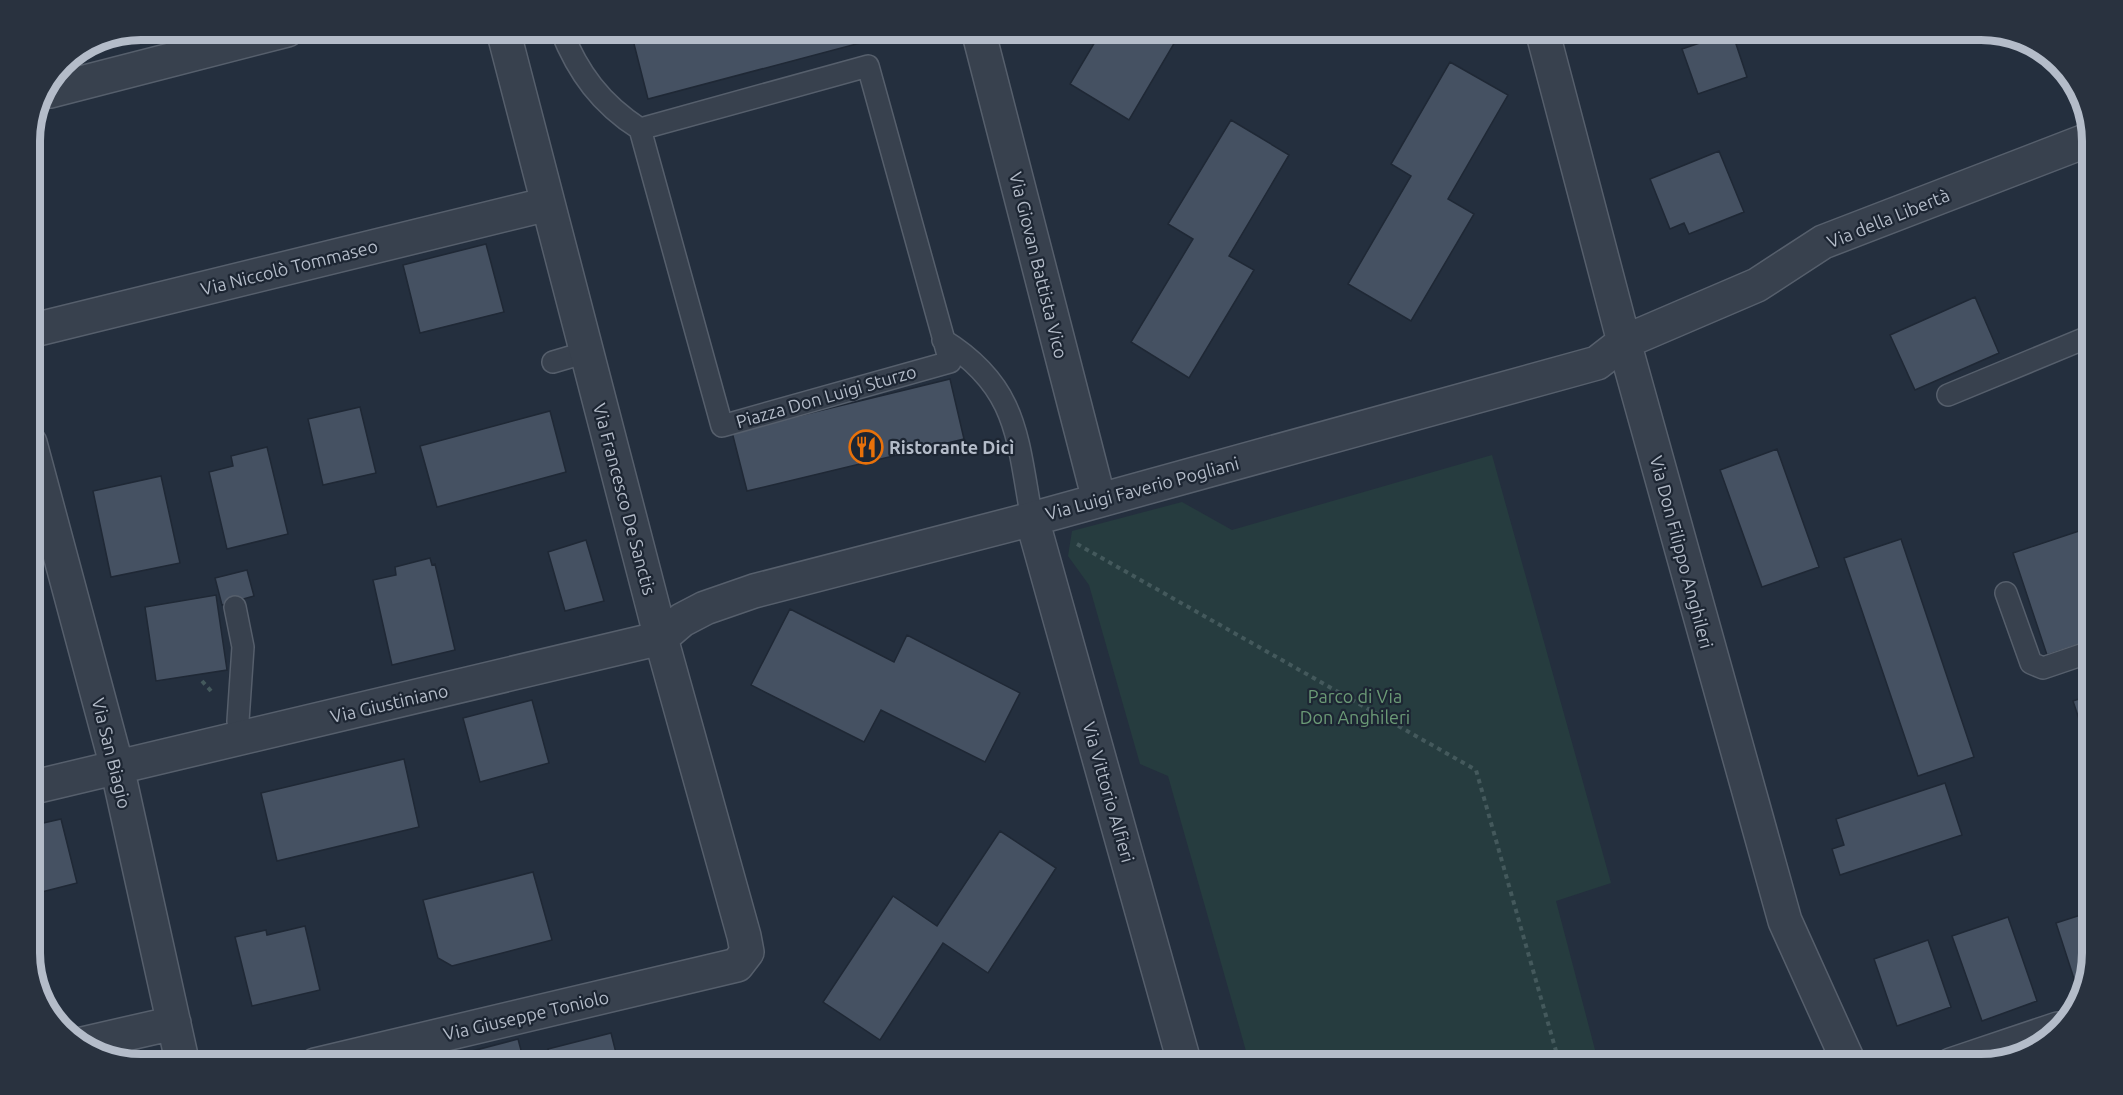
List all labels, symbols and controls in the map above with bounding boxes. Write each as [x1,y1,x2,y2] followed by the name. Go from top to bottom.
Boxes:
[1006,170,1072,360] street label: Via Giovan Battista Vico
[1824,184,1952,252] street label: Via della Libertà
[198,235,380,299] street label: Via Niccolò Tommaseo
[733,361,919,431] street label: Piazza Don Luigi Sturzo
[590,401,660,597] street label: Via Francesco De Sanctis
[848,429,884,465] restaurant icon: Ristorante Dicì
[889,437,1014,457] place label: Ristorante Dicì
[1043,453,1241,523] street label: Via Luigi Faverio Pogliani
[1647,453,1717,651] street label: Via Don Filippo Anghileri
[328,680,450,726] street label: Via Giustiniano
[1300,686,1410,727] park label: Parco di Via Don Anghileri
[89,696,135,810] street label: Via San Biagio
[1079,719,1139,865] street label: Via Vittorio Alfieri
[441,986,611,1044] street label: Via Giuseppe Toniolo

